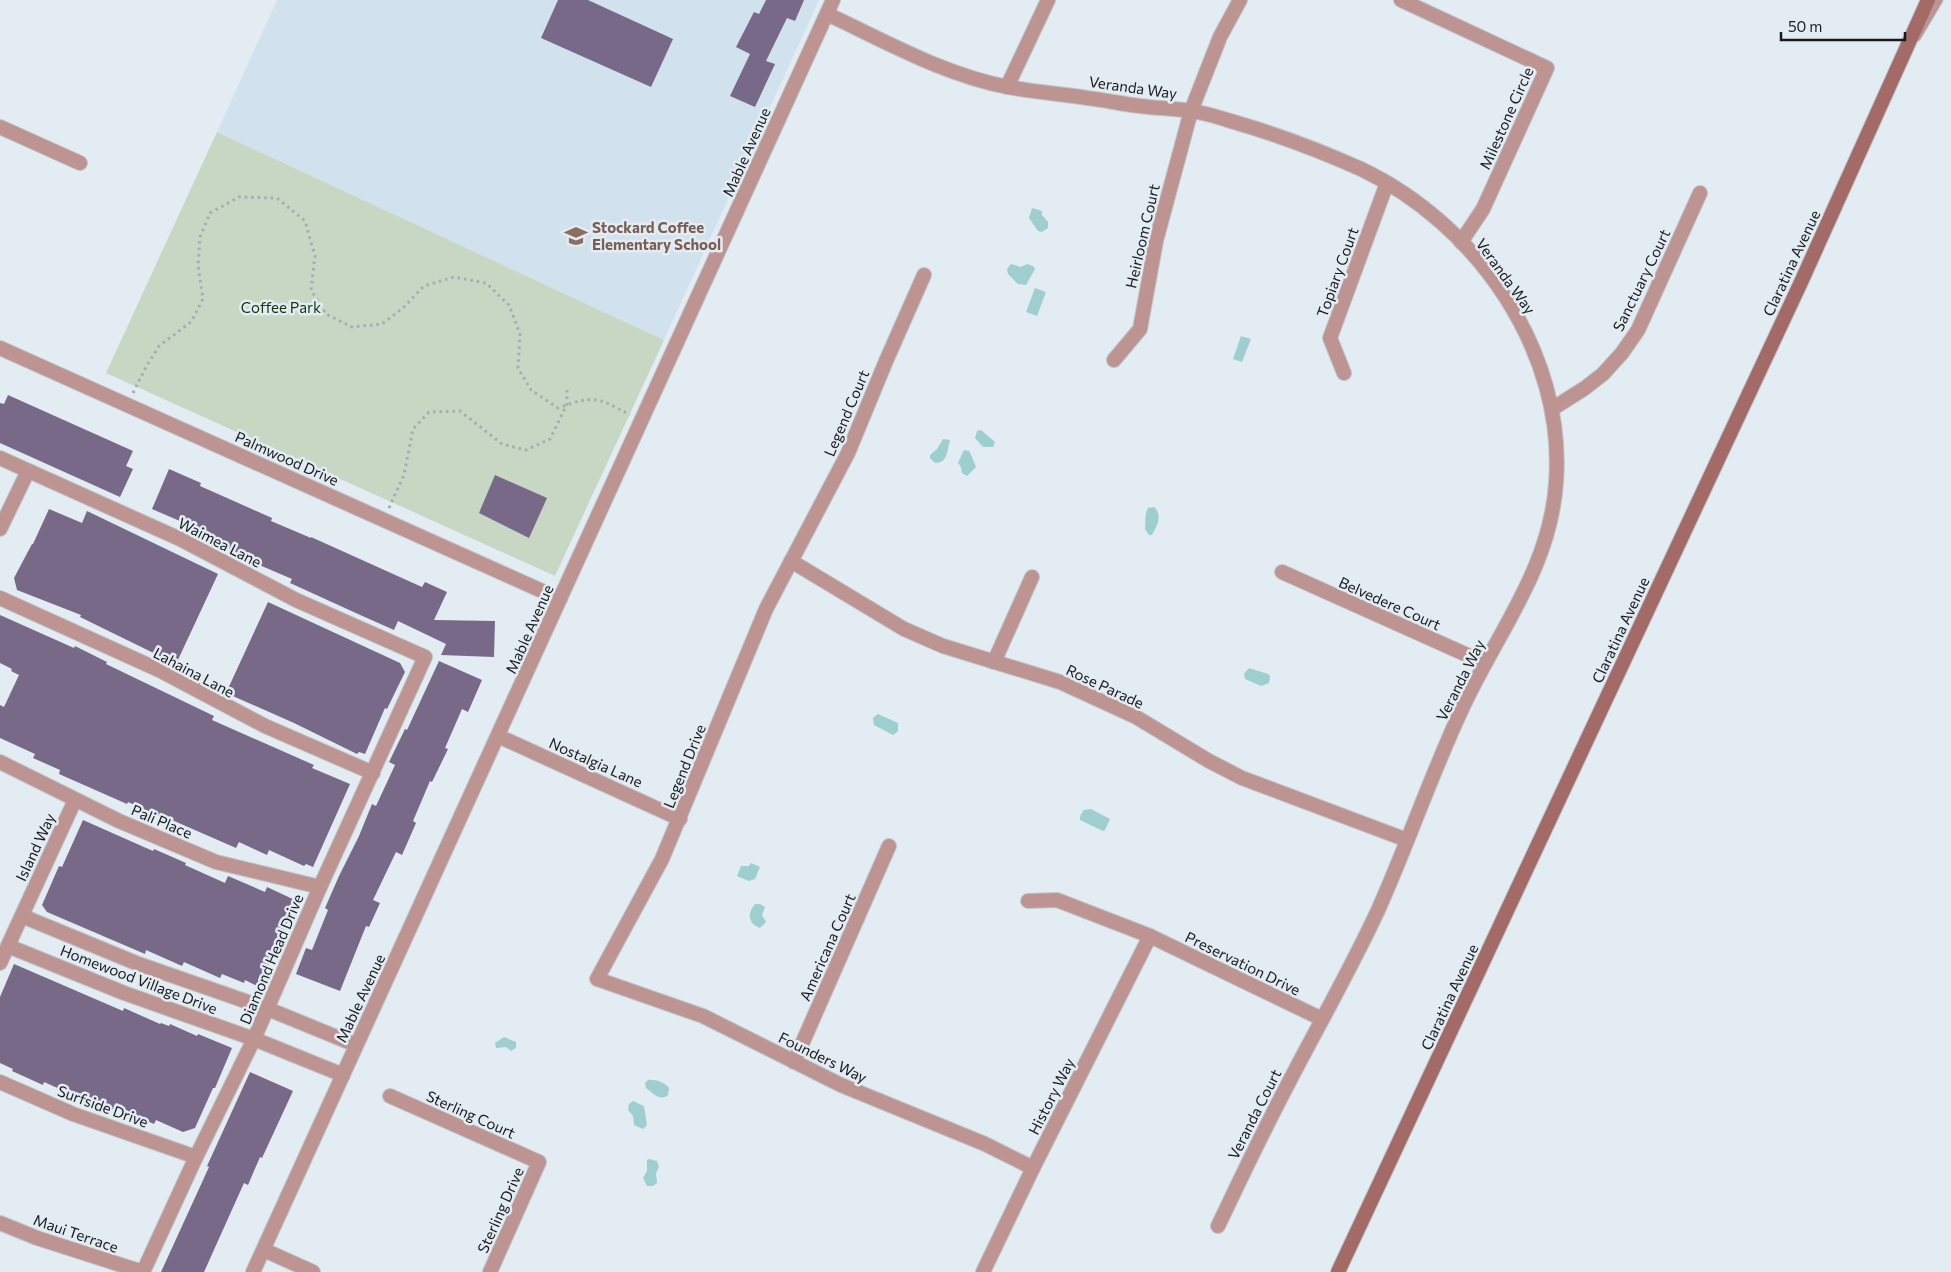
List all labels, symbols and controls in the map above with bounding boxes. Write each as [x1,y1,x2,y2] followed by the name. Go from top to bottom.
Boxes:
[1781,10,1905,42] scale bar
[1788,17,1822,35] text: 50 m
[1475,64,1537,172] street label: Milestone Circle
[1088,72,1178,102] street label: Veranda Way
[718,105,774,199] street label: Mable Avenue
[1121,182,1163,290] street label: Heirloom Court
[1759,207,1823,319] street label: Claratina Avenue
[592,218,721,253] place label: Stockard Coffee Elementary School
[563,223,589,249] school or university icon: Stockard Coffee Elementary School
[1312,225,1362,319] street label: Topiary Court
[1608,226,1674,334] street label: Sanctuary Court
[1473,235,1540,317] street label: Veranda Way
[241,298,321,316] park label: Coffee Park
[820,367,872,459] street label: Legend Court
[232,427,342,489] street label: Palmwood Drive
[175,513,265,571] street label: Waimea Lane
[1336,572,1444,634] street label: Belvedere Court
[1588,574,1652,686] street label: Claratina Avenue
[501,582,557,676] street label: Mable Avenue
[1432,636,1488,724] street label: Veranda Way
[150,643,238,701] street label: Lahaina Lane
[1063,660,1147,712] street label: Rose Parade
[659,721,709,811] street label: Legend Drive
[546,733,646,791] street label: Nostalgia Lane
[129,800,195,842] street label: Pali Place
[11,810,59,884] street label: Island Way
[235,891,307,1027] street label: Diamond Head Drive
[795,891,859,1003] street label: Americana Court
[1182,927,1304,999] street label: Preservation Drive
[58,941,220,1017] street label: Homewood Village Drive
[1417,941,1481,1053] street label: Claratina Avenue
[332,951,388,1045] street label: Mable Avenue
[776,1028,870,1086] street label: Founders Way
[1024,1055,1078,1137] street label: History Way
[1224,1066,1284,1162] street label: Veranda Court
[55,1081,151,1131] street label: Surfside Drive
[424,1086,518,1142] street label: Sterling Court
[473,1164,527,1256] street label: Sterling Drive
[31,1210,121,1256] street label: Maui Terrace

